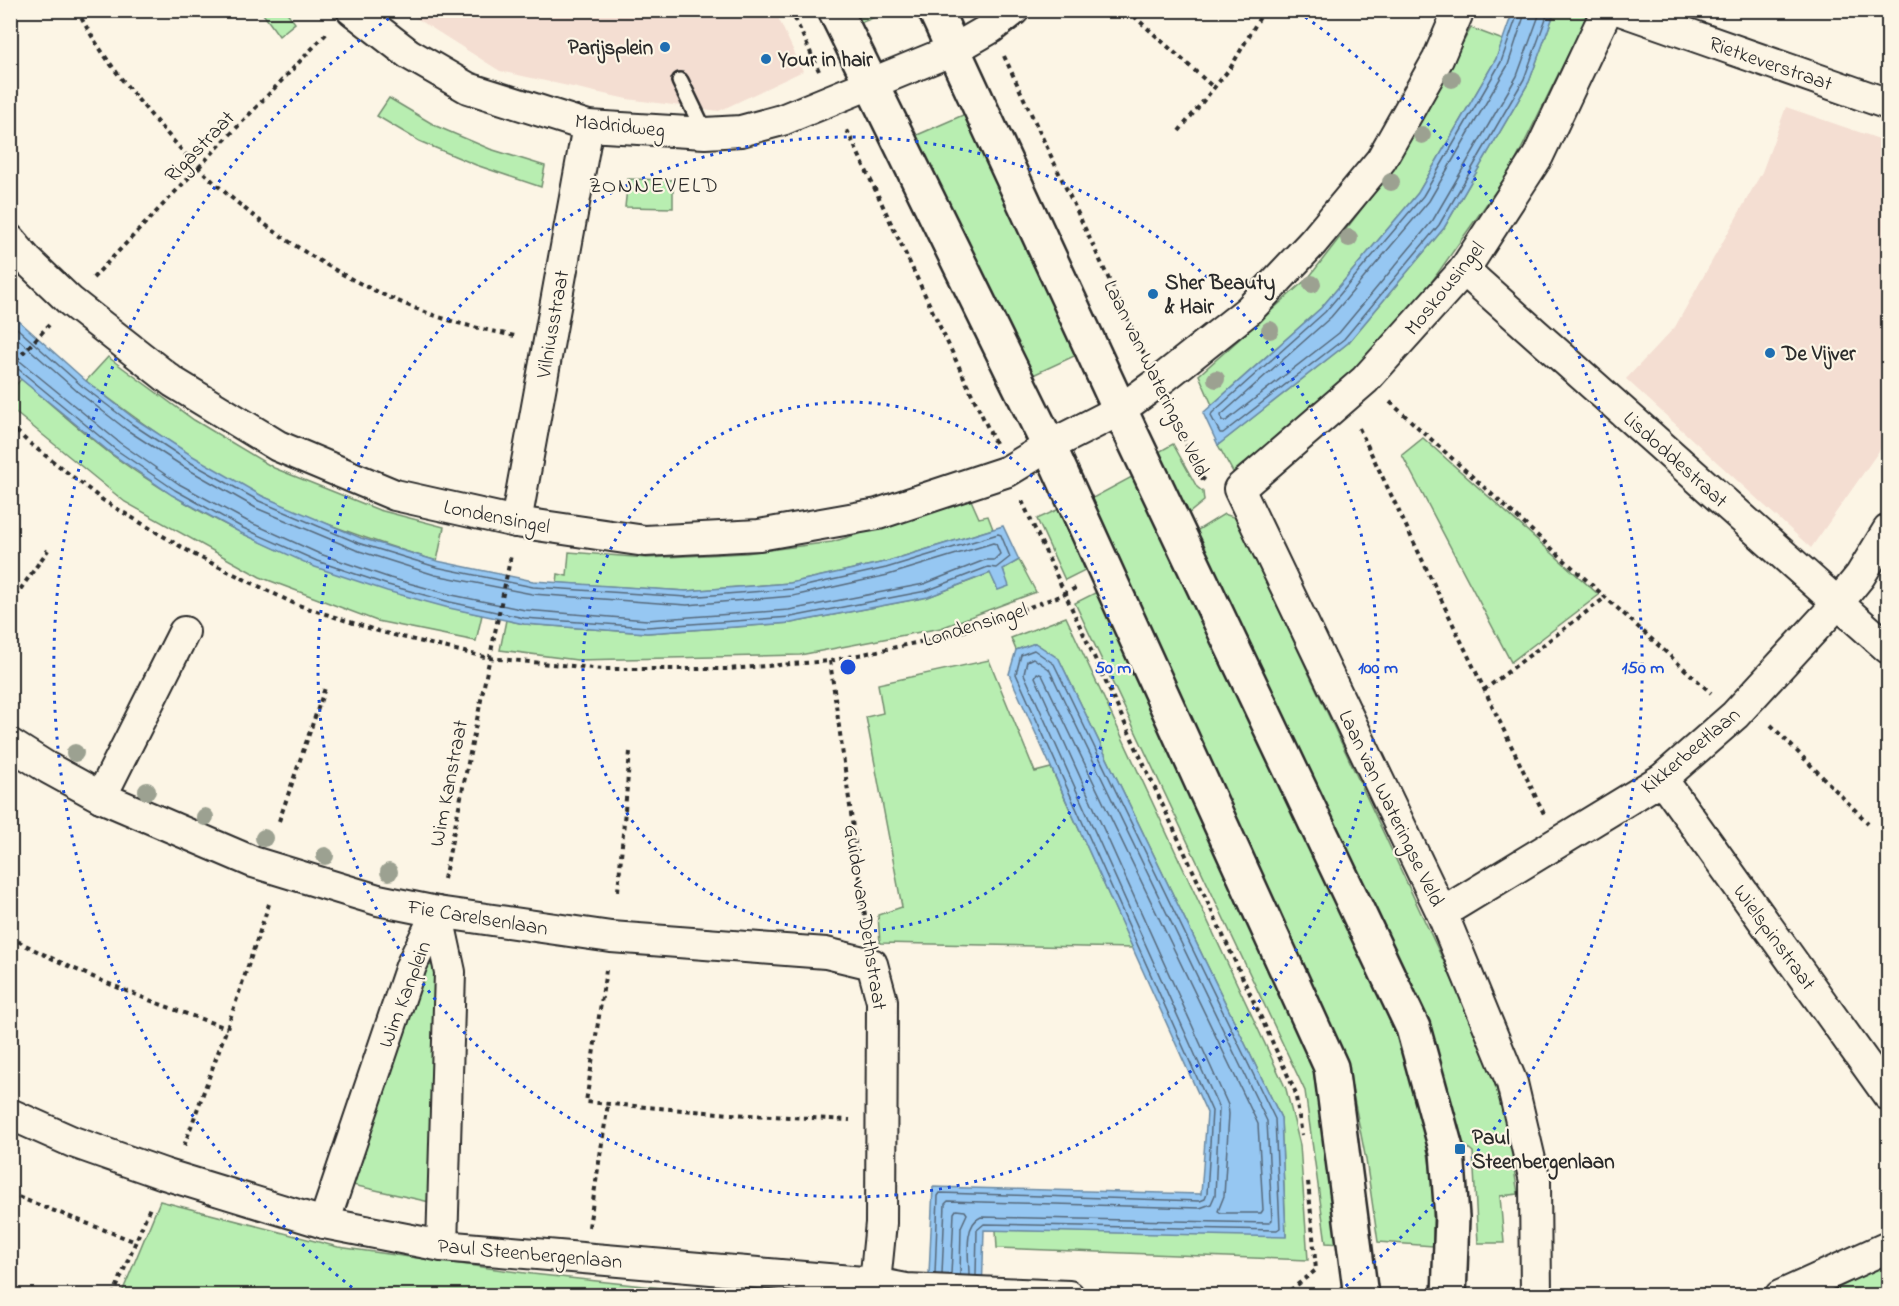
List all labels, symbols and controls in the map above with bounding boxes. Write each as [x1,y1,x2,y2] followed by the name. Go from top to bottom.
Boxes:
[1704,30,1836,100] street label: Rietkeverstraat
[568,34,653,64] place label: Parijsplein
[658,40,672,54] marker: Parijsplein
[777,46,873,76] place label: Your in hair
[759,52,773,66] marker: Your in hair
[158,105,244,192] street label: Rigastraat
[573,107,666,149] street label: Madridweg
[589,171,719,203] district label: ZONNEVELD
[1398,236,1495,344] street label: Moskousingel
[530,268,578,382] street label: Vilniusstraat
[1164,269,1276,323] place label: Sher Beauty & Hair
[1093,276,1216,483] street label: Laan van Wateringse Veld
[1146,287,1160,301] marker: Sher Beauty & Hair
[1781,340,1856,370] place label: De Vijver
[1763,346,1777,360] marker: De Vijver
[1616,405,1734,516] street label: Lisdoddestraat
[440,493,552,545] street label: Londensingel
[920,596,1032,658] street label: Londensingel
[1095,656,1131,682] text: 50 m
[1358,656,1398,682] text: 100 m
[1622,656,1664,682] text: 150 m
[838,657,858,677] centre of rings
[1635,701,1748,802] street label: Kikkerbeetlaan
[1328,706,1451,913] street label: Laan van Wateringse Veld
[423,717,477,849] street label: Wim Kanstraat
[835,822,894,1012] street label: Guido van Dethstraat
[1725,879,1822,997] street label: Wielspinstraat
[405,893,550,945] street label: Fie Carelsenlaan
[372,937,440,1053] street label: Wim Kanplein
[1472,1124,1615,1180] place label: Paul Steenbergenlaan
[1453,1142,1467,1156] marker: Paul Steenbergenlaan
[436,1232,624,1280] street label: Paul Steenbergenlaan

